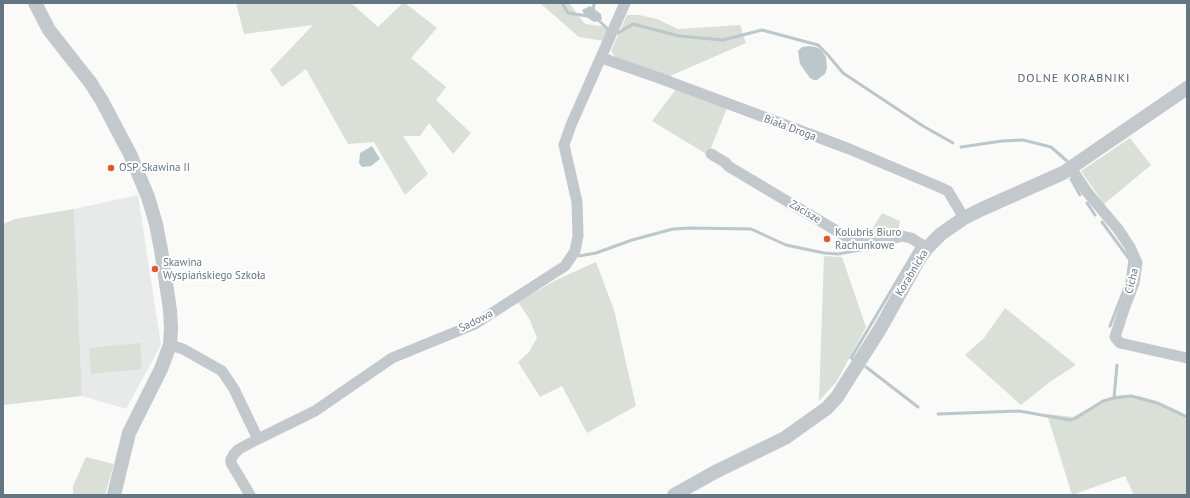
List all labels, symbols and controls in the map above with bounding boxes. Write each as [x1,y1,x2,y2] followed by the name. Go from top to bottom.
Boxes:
[1017,72,1131,86] district label: DOLNE KORABNIKI
[762,112,818,144] street label: Biała Droga
[119,161,190,175] place label: OSP Skawina II
[106,163,116,173] marker: OSP Skawina II
[787,198,823,226] street label: Zacisze
[835,226,901,252] place label: Kolubris Biuro Rachunkowe
[822,234,832,244] marker: Kolubris Biuro Rachunkowe
[893,247,931,299] street label: Korabnicka
[163,256,266,282] place label: Skawina Wyspiańskiego Szkoła
[150,264,160,274] marker: Skawina Wyspiańskiego Szkoła
[1122,267,1142,295] street label: Cicha
[457,307,495,335] street label: Sadowa

